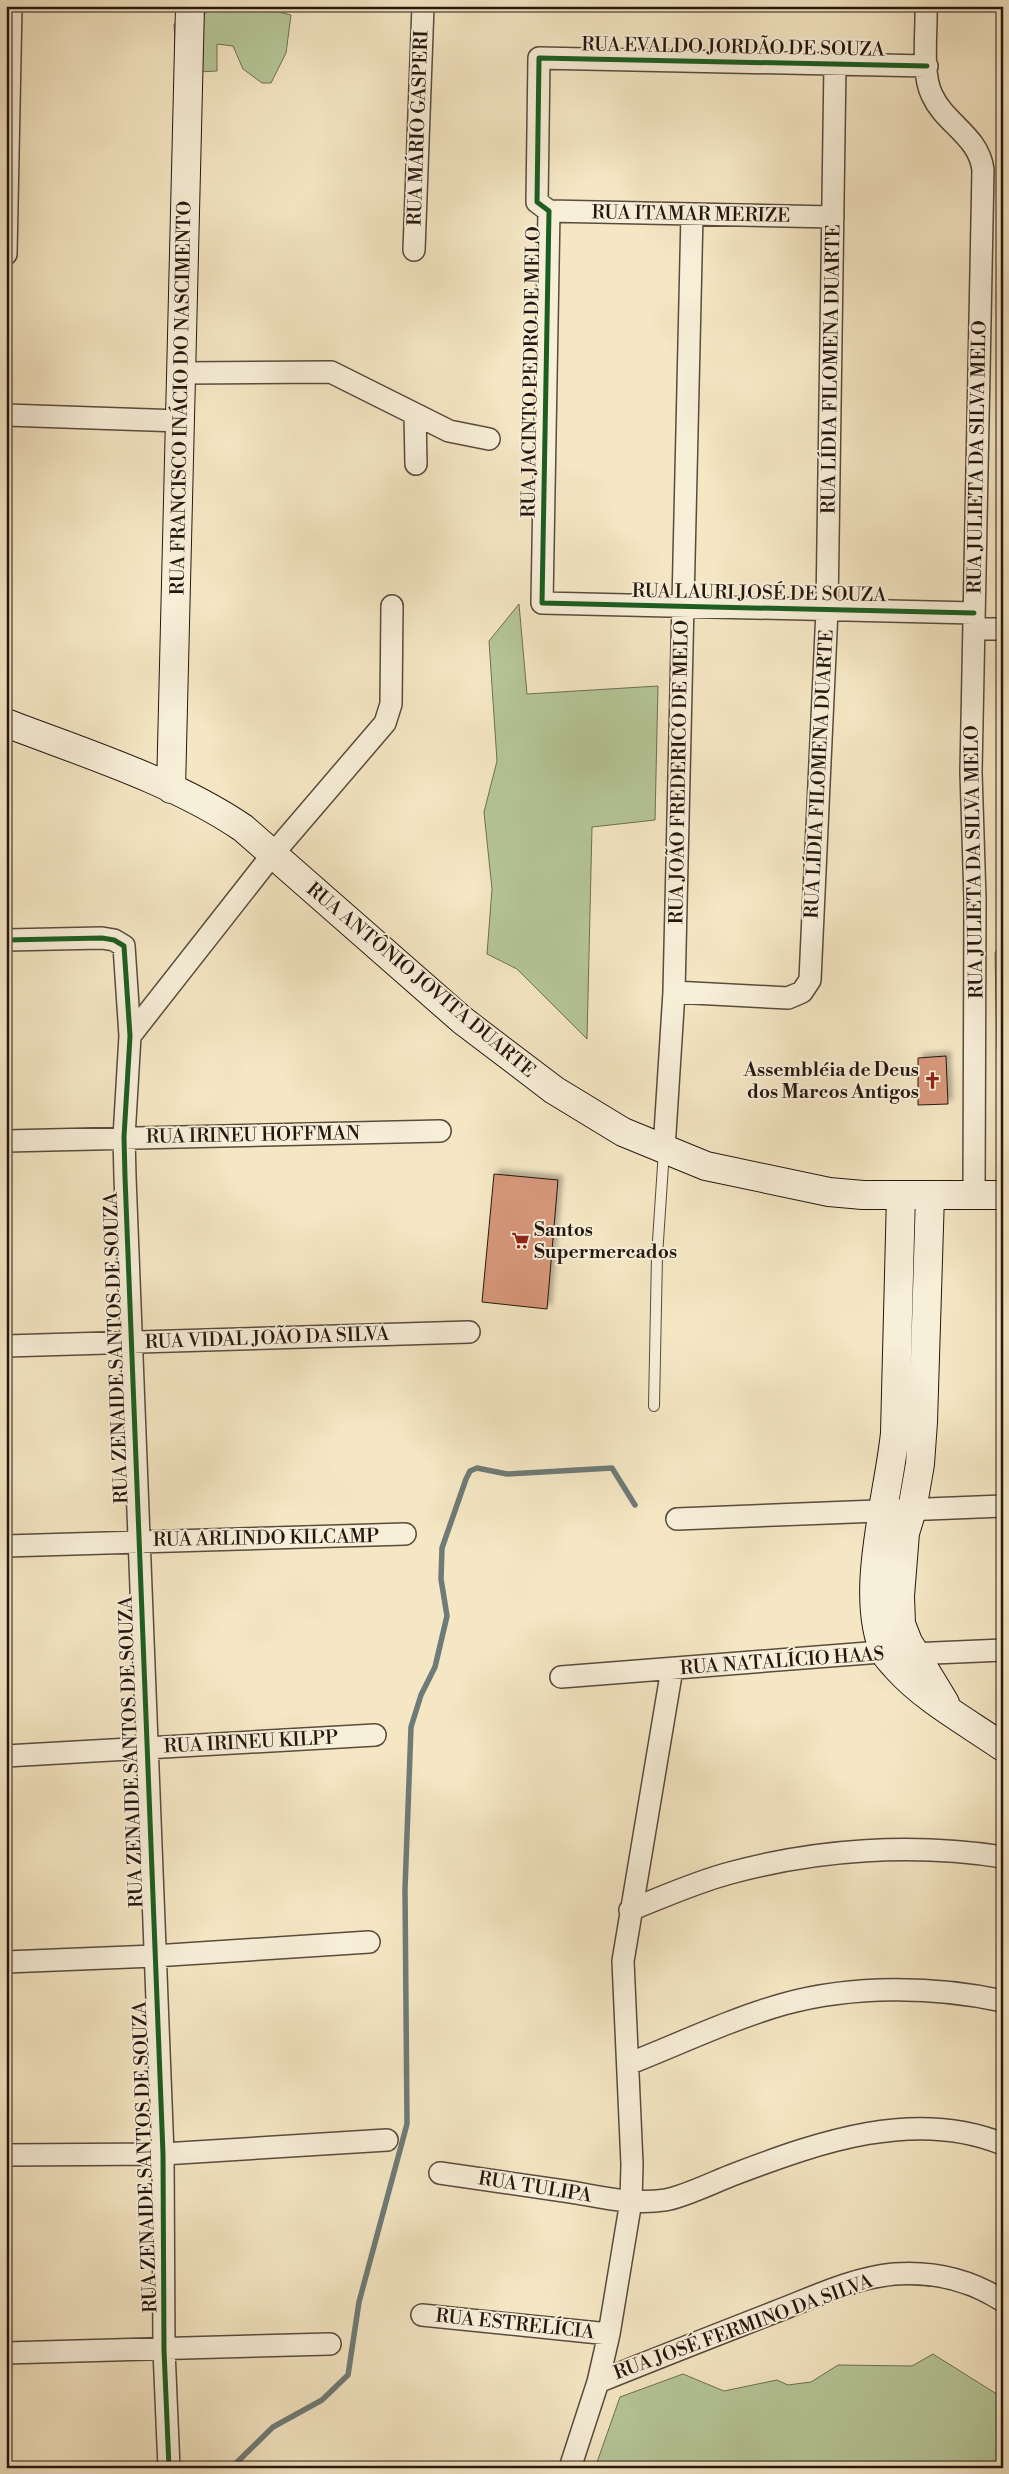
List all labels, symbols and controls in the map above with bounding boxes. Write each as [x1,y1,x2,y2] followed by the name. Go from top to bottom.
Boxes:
[402,30,433,226] street label: RUA MÁRIO GASPERI
[581,30,886,62] street label: RUA EVALDO JORDÃO DE SOUZA
[165,200,196,595] street label: RUA FRANCISCO INÁCIO DO NASCIMENTO
[591,200,791,228] street label: RUA ITAMAR MERIZE
[815,224,846,514] street label: RUA LÍDIA FILOMENA DUARTE
[516,226,546,518] street label: RUA JACINTO PEDRO DE MELO
[963,320,991,594] street label: RUA JULIETA DA SILVA MELO
[632,578,887,607] street label: RUA LAURI JOSÉ DE SOUZA
[662,620,694,924] street label: RUA JOÃO FREDERICO DE MELO
[798,629,839,919] street label: RUA LÍDIA FILOMENA DUARTE
[960,725,988,999] street label: RUA JULIETA DA SILVA MELO
[302,876,541,1083] street label: RUA ANTÔNIO JOVITA DUARTE
[742,1058,919,1104] place label: Assembléia de Deus dos Marcos Antigos
[923,1071,943,1091] church icon: Assembléia de Deus dos Marcos Antigos
[146,1121,360,1149] street label: RUA IRINEU HOFFMAN
[99,1191,133,1504] street label: RUA ZENAIDE SANTOS DE SOUZA
[534,1218,677,1264] place label: Santos Supermercados
[510,1231,530,1251] supermarket icon: Santos Supermercados
[144,1320,391,1354] street label: RUA VIDAL JOÃO DA SILVA
[153,1524,379,1552] street label: RUA ARLINDO KILCAMP
[114,1595,148,1908] street label: RUA ZENAIDE SANTOS DE SOUZA
[679,1641,885,1680] street label: RUA NATALÍCIO HAAS
[163,1725,339,1759] street label: RUA IRINEU KILPP
[128,2000,162,2313] street label: RUA ZENAIDE SANTOS DE SOUZA
[477,2166,594,2208] street label: RUA TULIPA
[610,2268,877,2385] street label: RUA JOSÉ FERMINO DA SILVA
[434,2303,597,2344] street label: RUA ESTRELÍCIA

